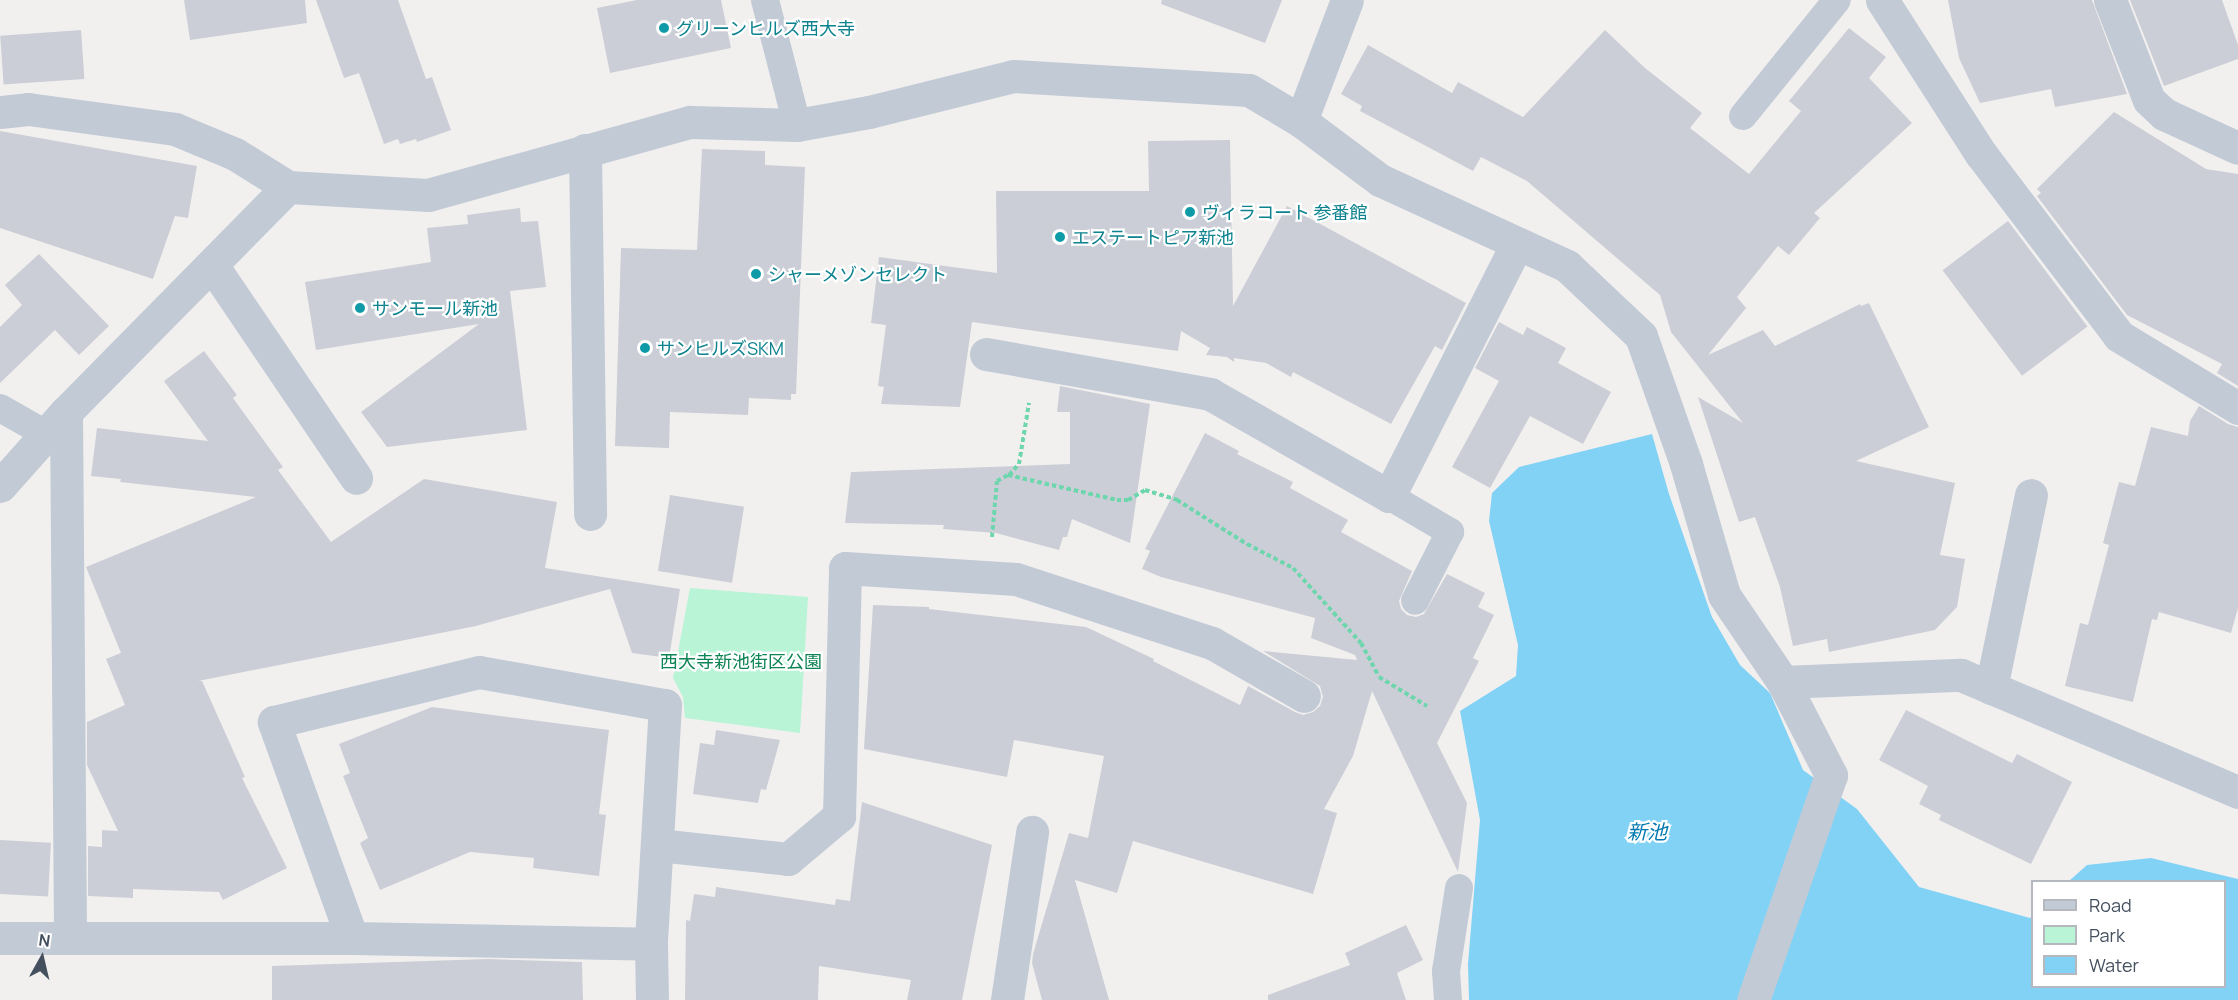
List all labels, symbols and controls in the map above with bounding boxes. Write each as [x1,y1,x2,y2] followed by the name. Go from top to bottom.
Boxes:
[676,17,856,39] place label: グリーンヒルズ西大寺
[657,21,671,35] marker: グリーンヒルズ西大寺
[1202,201,1368,223] place label: ヴィラコート 参番館
[1183,205,1197,219] marker: ヴィラコート 参番館
[1072,226,1234,248] place label: エステートピア新池
[1053,230,1067,244] marker: エステートピア新池
[768,263,948,285] place label: シャーメゾンセレクト
[749,267,763,281] marker: シャーメゾンセレクト
[372,297,498,319] place label: サンモール新池
[353,301,367,315] marker: サンモール新池
[657,337,784,359] place label: サンヒルズSKM
[638,341,652,355] marker: サンヒルズSKM
[660,650,822,672] park label: 西大寺新池街区公園
[1627,819,1667,843] water label: 新池
[2031,880,2226,988] legend
[2089,893,2132,917] text: Road
[2089,923,2125,947] text: Park
[12,928,72,988] north arrow
[37,928,52,952] text: N
[2089,953,2139,977] text: Water

